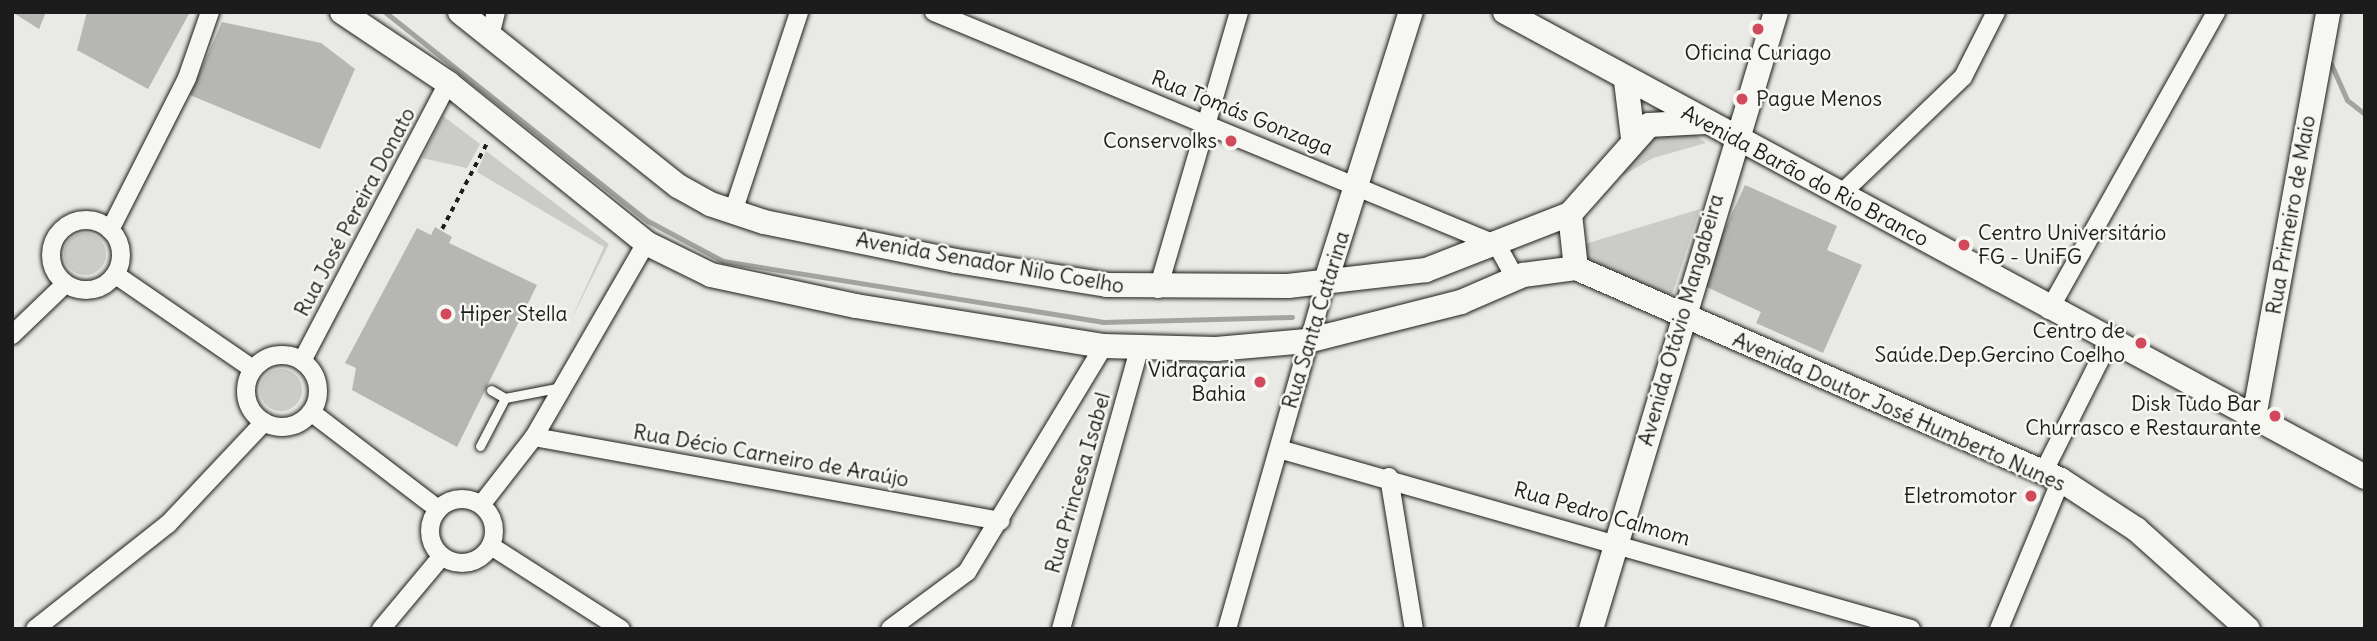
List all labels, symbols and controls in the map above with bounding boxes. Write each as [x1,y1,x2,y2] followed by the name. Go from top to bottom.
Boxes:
[1750,21,1766,37] marker: Oficina Curiago
[1685,40,1831,66] place label: Oficina Curiago
[1148,65,1336,161] street label: Rua Tomás Gonzaga
[1756,86,1882,112] place label: Pague Menos
[1734,91,1750,107] marker: Pague Menos
[1677,100,1933,252] street label: Avenida Barão do Rio Branco
[289,103,421,321] street label: Rua José Pereira Donato
[2261,113,2321,317] street label: Rua Primeiro de Maio
[1103,128,1217,154] place label: Conservolks
[1223,133,1239,149] marker: Conservolks
[1633,191,1729,449] street label: Avenida Otávio Mangabeira
[1978,220,2166,270] place label: Centro Universitário FG - UniFG
[854,227,1126,299] street label: Avenida Senador Nilo Coelho
[1277,228,1355,412] street label: Rua Santa Catarina
[1956,237,1972,253] marker: Centro Universitário FG - UniFG
[460,301,568,327] place label: Hiper Stella
[438,306,454,322] marker: Hiper Stella
[1875,318,2125,368] place label: Centro de Saúde.Dep.Gercino Coelho
[1729,327,2069,497] street label: Avenida Doutor José Humberto Nunes
[2131,333,2151,353] marker: Centro de Saúde.Dep.Gercino Coelho
[1148,357,1246,407] place label: Vidraçaria Bahia
[1252,374,1268,390] marker: Vidraçaria Bahia
[1040,390,1116,576] street label: Rua Princesa Isabel
[2025,391,2261,441] place label: Disk Tudo Bar Churrasco e Restaurante
[2267,408,2283,424] marker: Disk Tudo Bar Churrasco e Restaurante
[631,419,911,493] street label: Rua Décio Carneiro de Araújo
[1511,477,1693,551] street label: Rua Pedro Calmom
[1904,483,2017,509] place label: Eletromotor
[2023,488,2039,504] marker: Eletromotor

